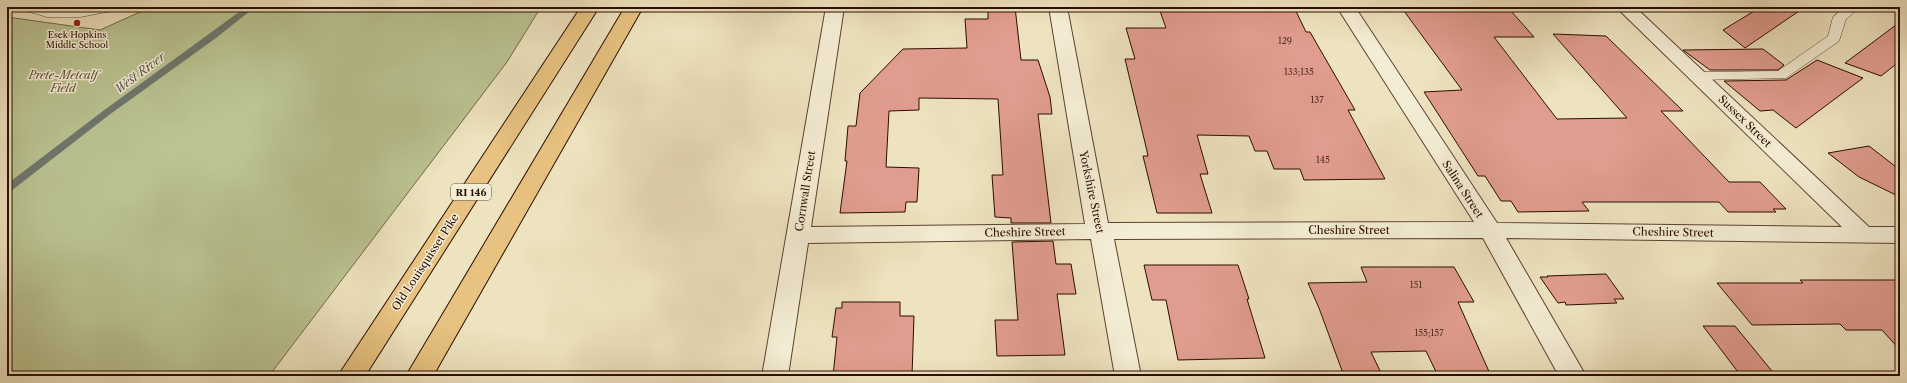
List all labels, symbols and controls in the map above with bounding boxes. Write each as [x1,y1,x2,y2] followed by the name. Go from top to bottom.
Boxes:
[72,18,82,28] marker: Esek Hopkins Middle School
[46,29,109,50] place label: Esek Hopkins Middle School
[1278,35,1292,46] house number: 129
[111,48,169,96] water label: West River
[1284,66,1314,77] house number: 133;135
[28,68,102,95] park label: Prete-Metcalf Field
[1715,92,1775,150] street label: Sussex Street
[1310,94,1324,105] house number: 137
[1076,148,1108,235] street label: Yorkshire Street
[792,149,818,232] street label: Cornwall Street
[1316,154,1330,165] house number: 145
[1439,158,1487,220] street label: Salina Street
[451,184,491,200] road number: RI 146
[388,211,462,313] street label: Old Louisquisset Pike
[1308,223,1390,237] street label: Cheshire Street
[984,224,1066,240] street label: Cheshire Street
[1632,224,1714,240] street label: Cheshire Street
[1410,279,1422,290] house number: 151
[1414,327,1444,338] house number: 155;157

